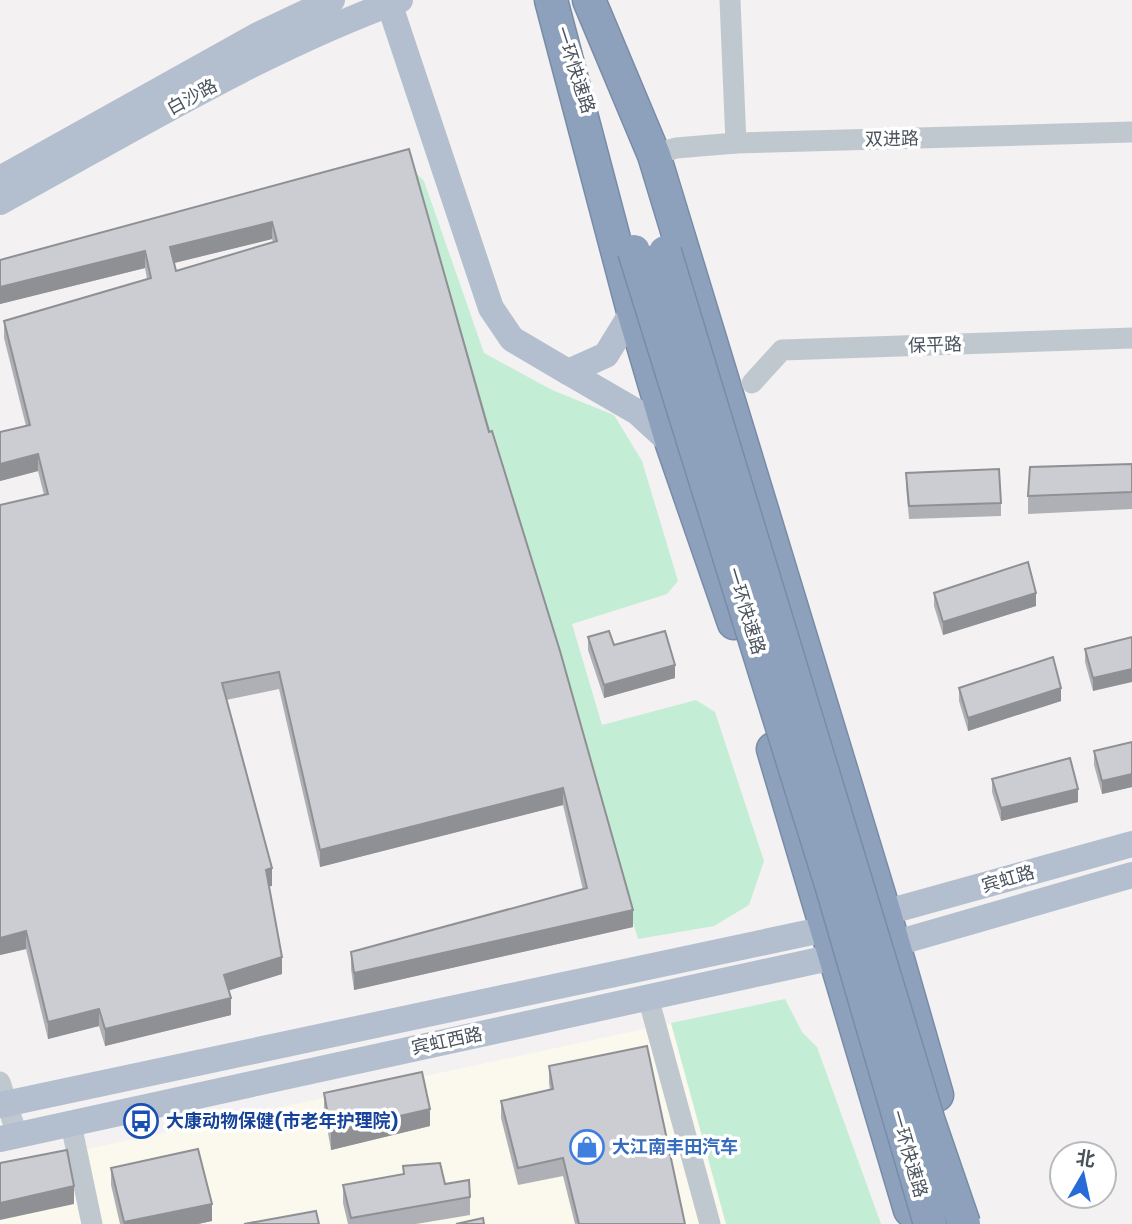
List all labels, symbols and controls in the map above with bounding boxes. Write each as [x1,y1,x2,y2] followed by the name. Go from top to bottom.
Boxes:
[550,23,601,117] street label: 一环快速路
[162,73,221,121] street label: 白沙路
[865,126,919,151] street label: 双进路
[908,331,962,358] street label: 保平路
[721,564,772,658] street label: 一环快速路
[978,859,1037,898] street label: 宾虹路
[409,1021,485,1060] street label: 宾虹西路
[122,1102,160,1140] bus stop icon: 大康动物保健(市老年护理院)
[885,1107,934,1201] street label: 一环快速路
[166,1108,399,1133] place label: 大康动物保健(市老年护理院)
[568,1128,606,1166] shop icon: 大江南丰田汽车
[612,1134,738,1159] place label: 大江南丰田汽车
[1048,1140,1118,1210] north arrow
[1074,1144,1097,1174] text: 北

